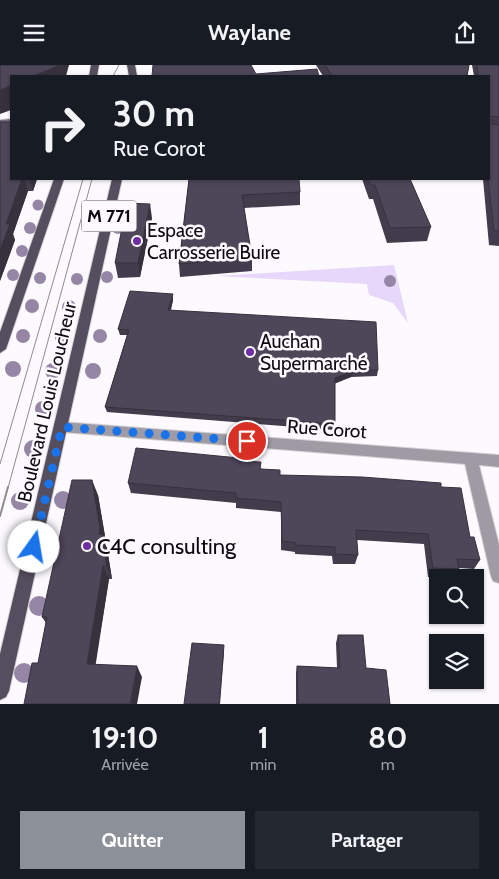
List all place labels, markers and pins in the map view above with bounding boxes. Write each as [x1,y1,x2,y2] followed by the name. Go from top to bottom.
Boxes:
[147,219,281,264] place label: Espace Carrosserie Buire
[131,235,143,247] marker: Espace Carrosserie Buire
[260,330,368,375] place label: Auchan Supermarché
[244,346,256,358] marker: Auchan Supermarché
[226,420,268,462] pin
[97,533,237,560] place label: C4C consulting
[81,540,93,552] marker: C4C consulting

